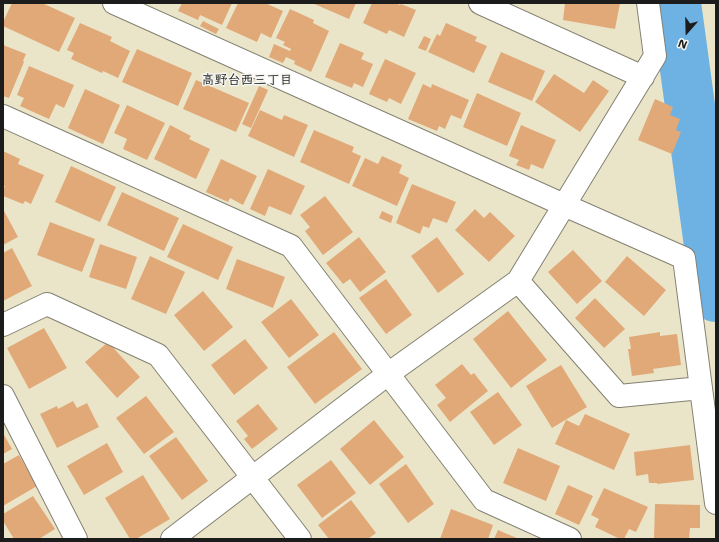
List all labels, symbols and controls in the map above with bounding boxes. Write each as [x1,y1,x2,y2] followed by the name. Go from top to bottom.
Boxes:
[667,12,707,52] north arrow
[676,35,689,52] text: N
[202,73,292,89] district label: 高野台西三丁目

